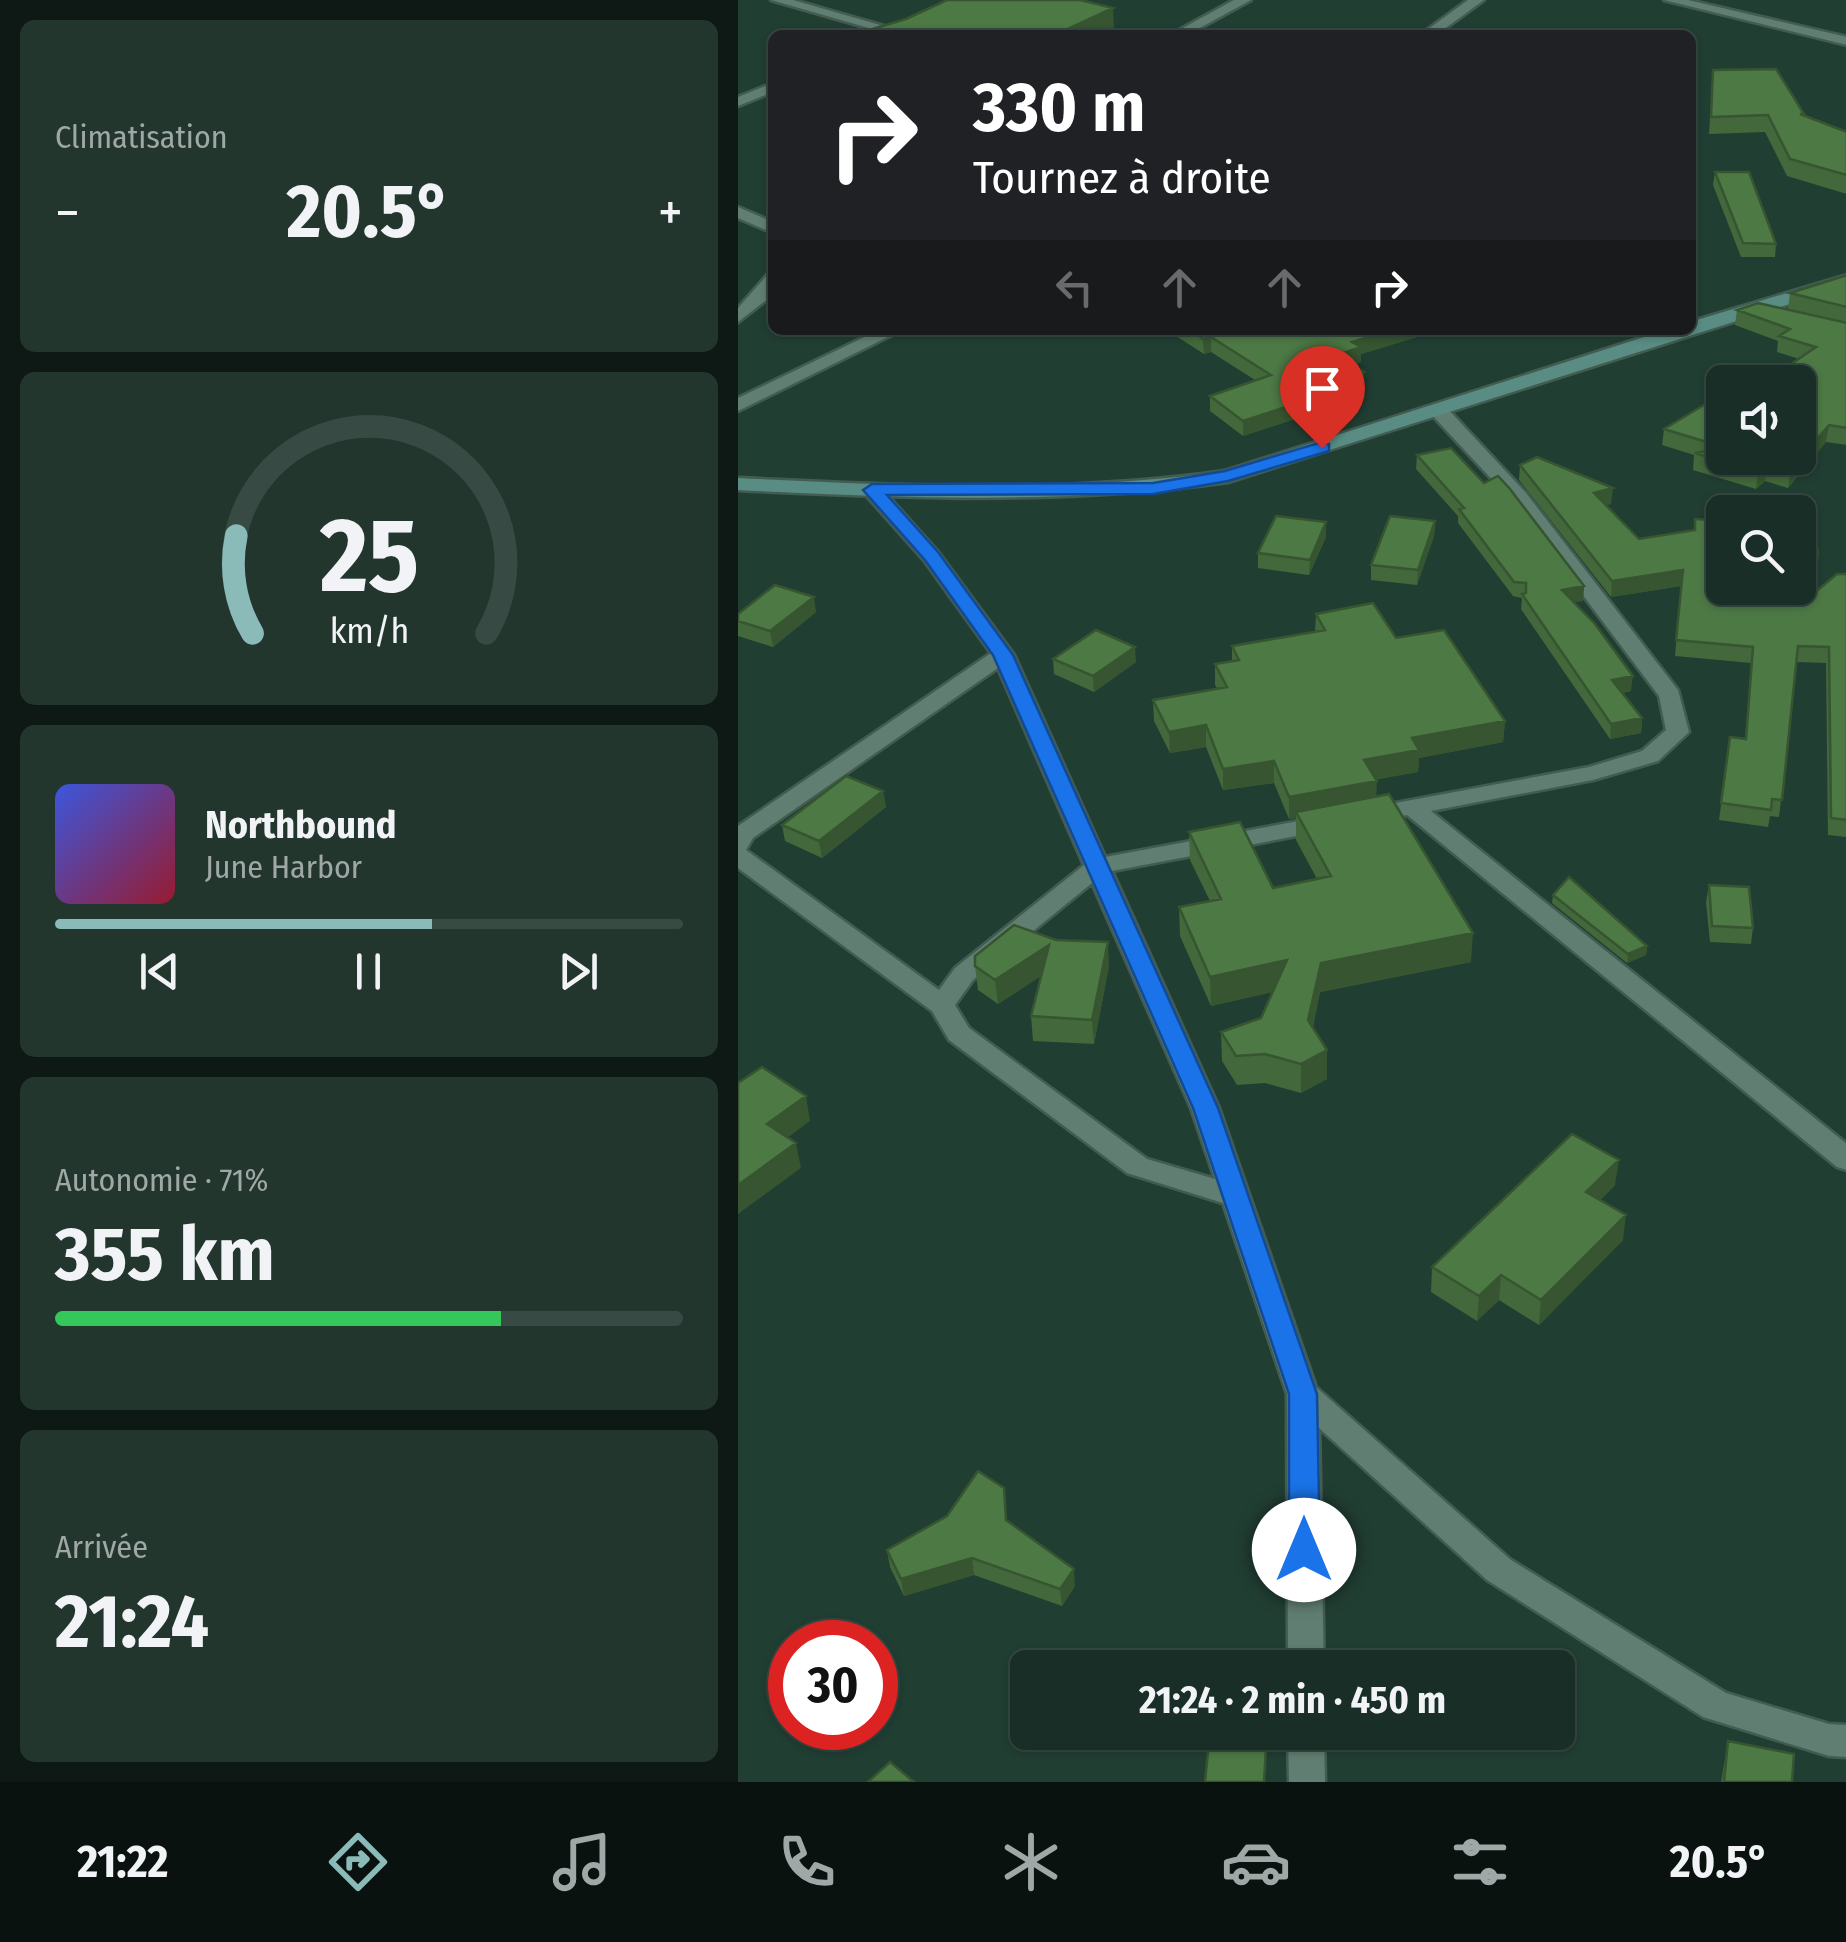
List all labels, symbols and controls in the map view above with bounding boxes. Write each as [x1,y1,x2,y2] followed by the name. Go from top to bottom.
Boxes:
[973,66,1145,150] text: 330 m
[808,70,938,200] icon: right
[55,118,228,156] text: Climatisation
[973,151,1271,205] text: Tournez à droite
[287,167,451,257] text: 20.5°
[55,180,80,246] text: −
[658,180,683,246] text: +
[1047,260,1102,315] icon: left
[1152,260,1207,315] icon: ahead
[1257,260,1312,315] icon: ahead
[1362,260,1417,315] icon: right
[1280,346,1365,449] pin
[1295,361,1350,416] icon: arrive
[1706,365,1816,605] map controls
[1706,365,1816,475] button: sound
[318,494,419,619] text: 25
[1706,495,1816,605] button: search
[329,610,409,652] text: km/h
[205,802,397,848] text: Northbound
[205,848,362,886] text: June Harbor
[132,944,187,999] icon: previous
[341,944,396,999] icon: pause
[551,944,606,999] icon: next
[55,1161,268,1199] text: Autonomie · 71%
[55,1210,275,1300] text: 355 km
[1252,1498,1356,1602] position arrow
[55,1528,148,1566] text: Arrivée
[55,1577,209,1667] text: 21:24
[768,1620,898,1750] speed limit sign: 30
[1139,1677,1446,1723] text: 21:24 · 2 min · 450 m
[323,1827,393,1897] icon: directions
[547,1827,617,1897] icon: music
[772,1827,842,1897] icon: phone
[996,1827,1066,1897] icon: climate
[1221,1827,1291,1897] icon: car
[1445,1827,1515,1897] icon: filters
[77,1835,168,1889] text: 21:22
[1670,1835,1769,1889] text: 20.5°

